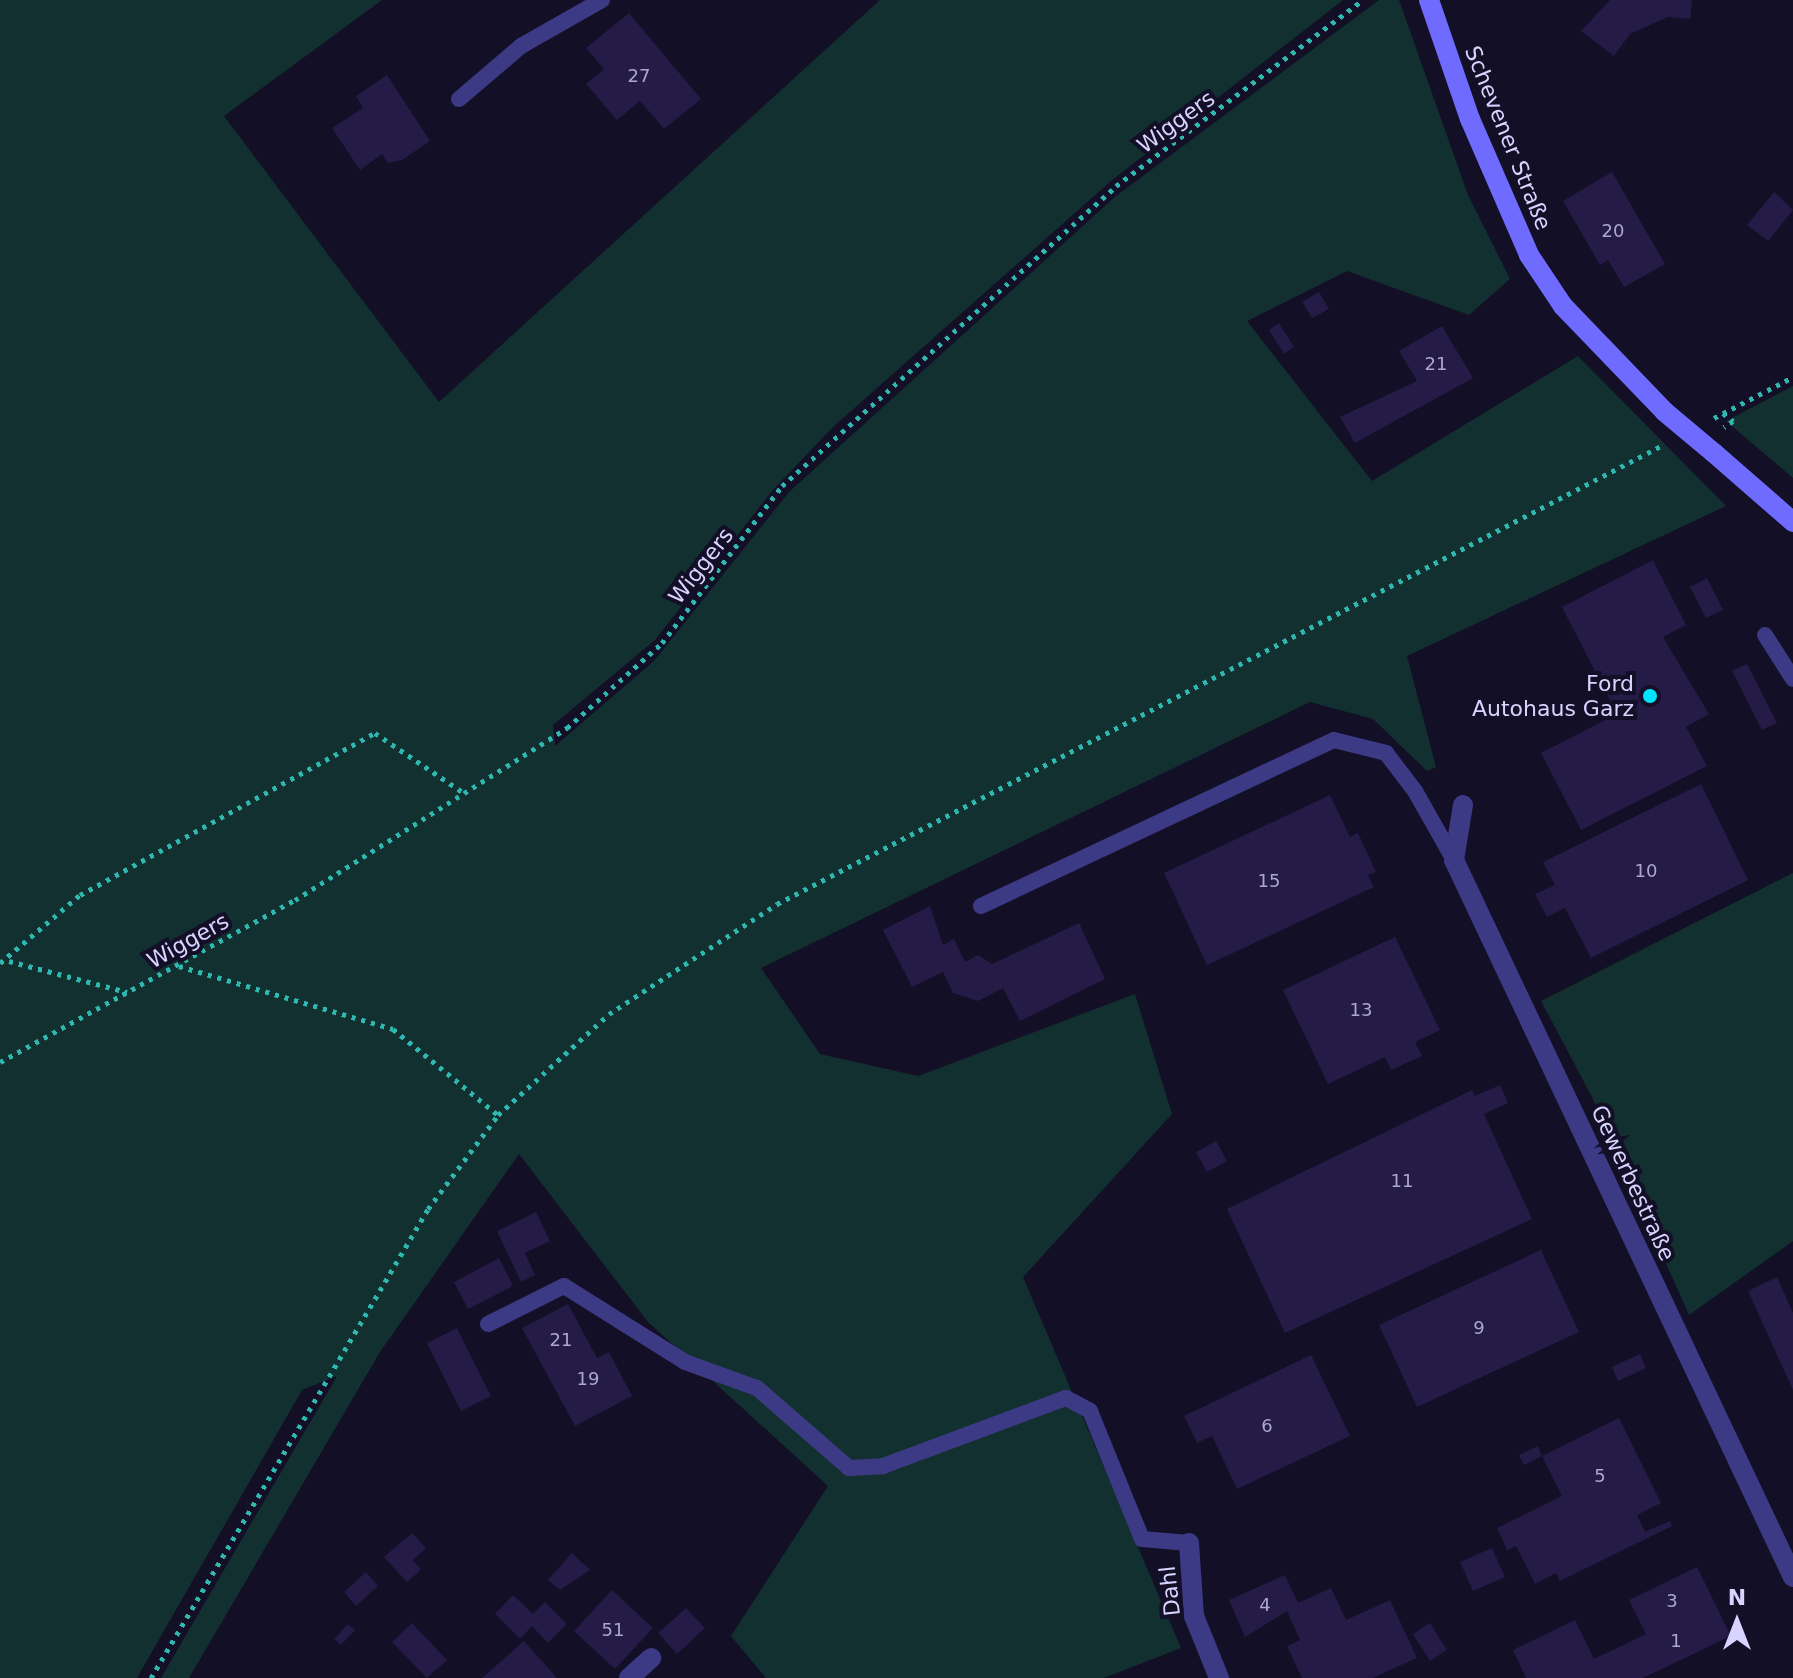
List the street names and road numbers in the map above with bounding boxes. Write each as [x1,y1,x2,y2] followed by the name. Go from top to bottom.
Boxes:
[1459,42,1557,234] street label: Schevener Straße
[1132,85,1220,159] street label: Wiggers
[663,523,739,609] street label: Wiggers
[143,908,233,974] street label: Wiggers
[1585,1101,1681,1265] street label: Gewerbestraße
[1154,1565,1186,1617] street label: Dahl

